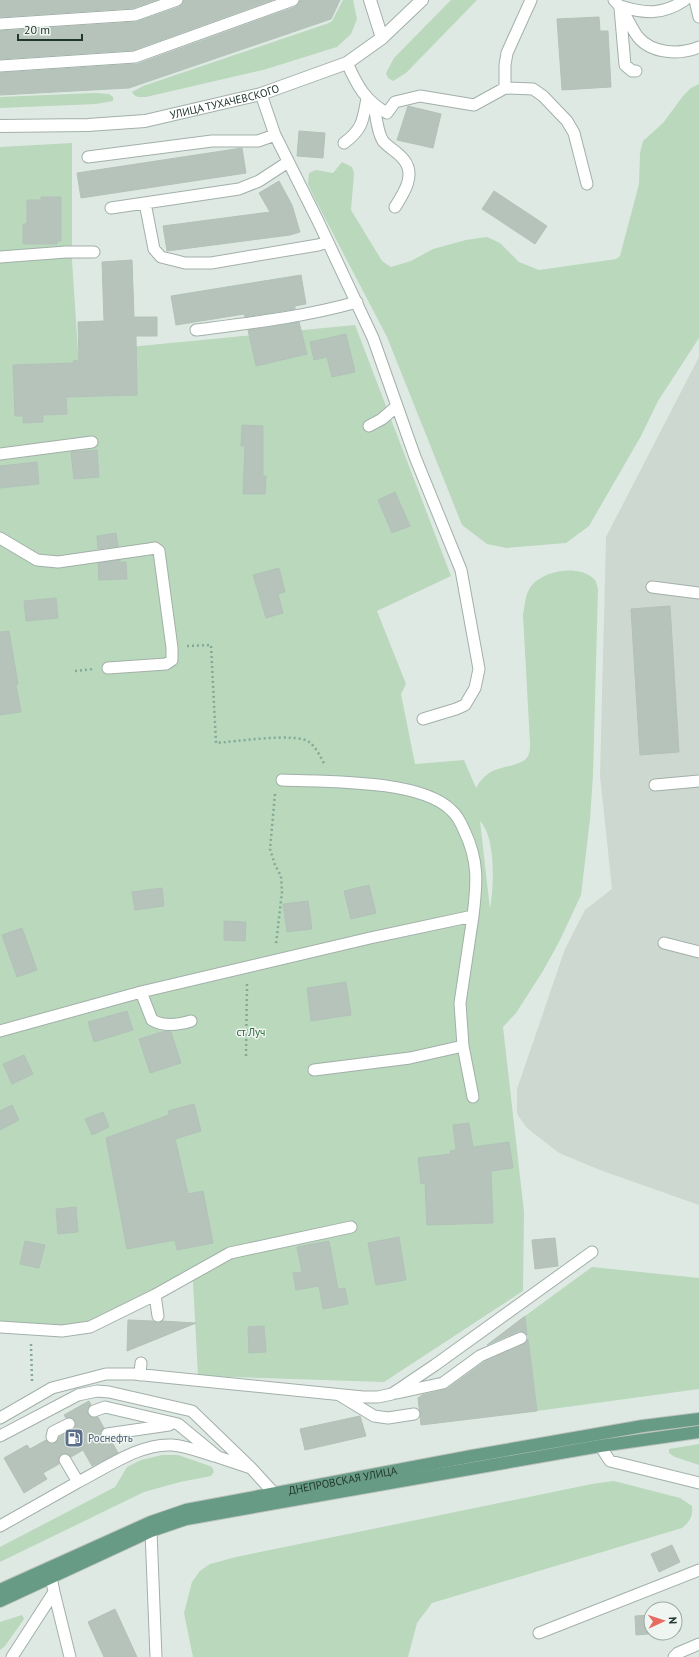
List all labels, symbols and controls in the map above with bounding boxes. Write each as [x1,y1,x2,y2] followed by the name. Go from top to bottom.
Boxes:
[18,16,82,42] scale bar
[24,22,50,37] text: 20 m
[169,81,281,122] street label: УЛИЦА ТУХАЧЕВСКОГО
[236,1025,266,1039] park label: ст Луч
[63,1427,85,1449] fuel station icon: Роснефть
[88,1431,133,1445] place label: Роснефть
[287,1463,399,1498] street label: ДНЕПРОВСКАЯ УЛИЦА
[643,1601,683,1641] north arrow
[666,1616,680,1624] text: N

